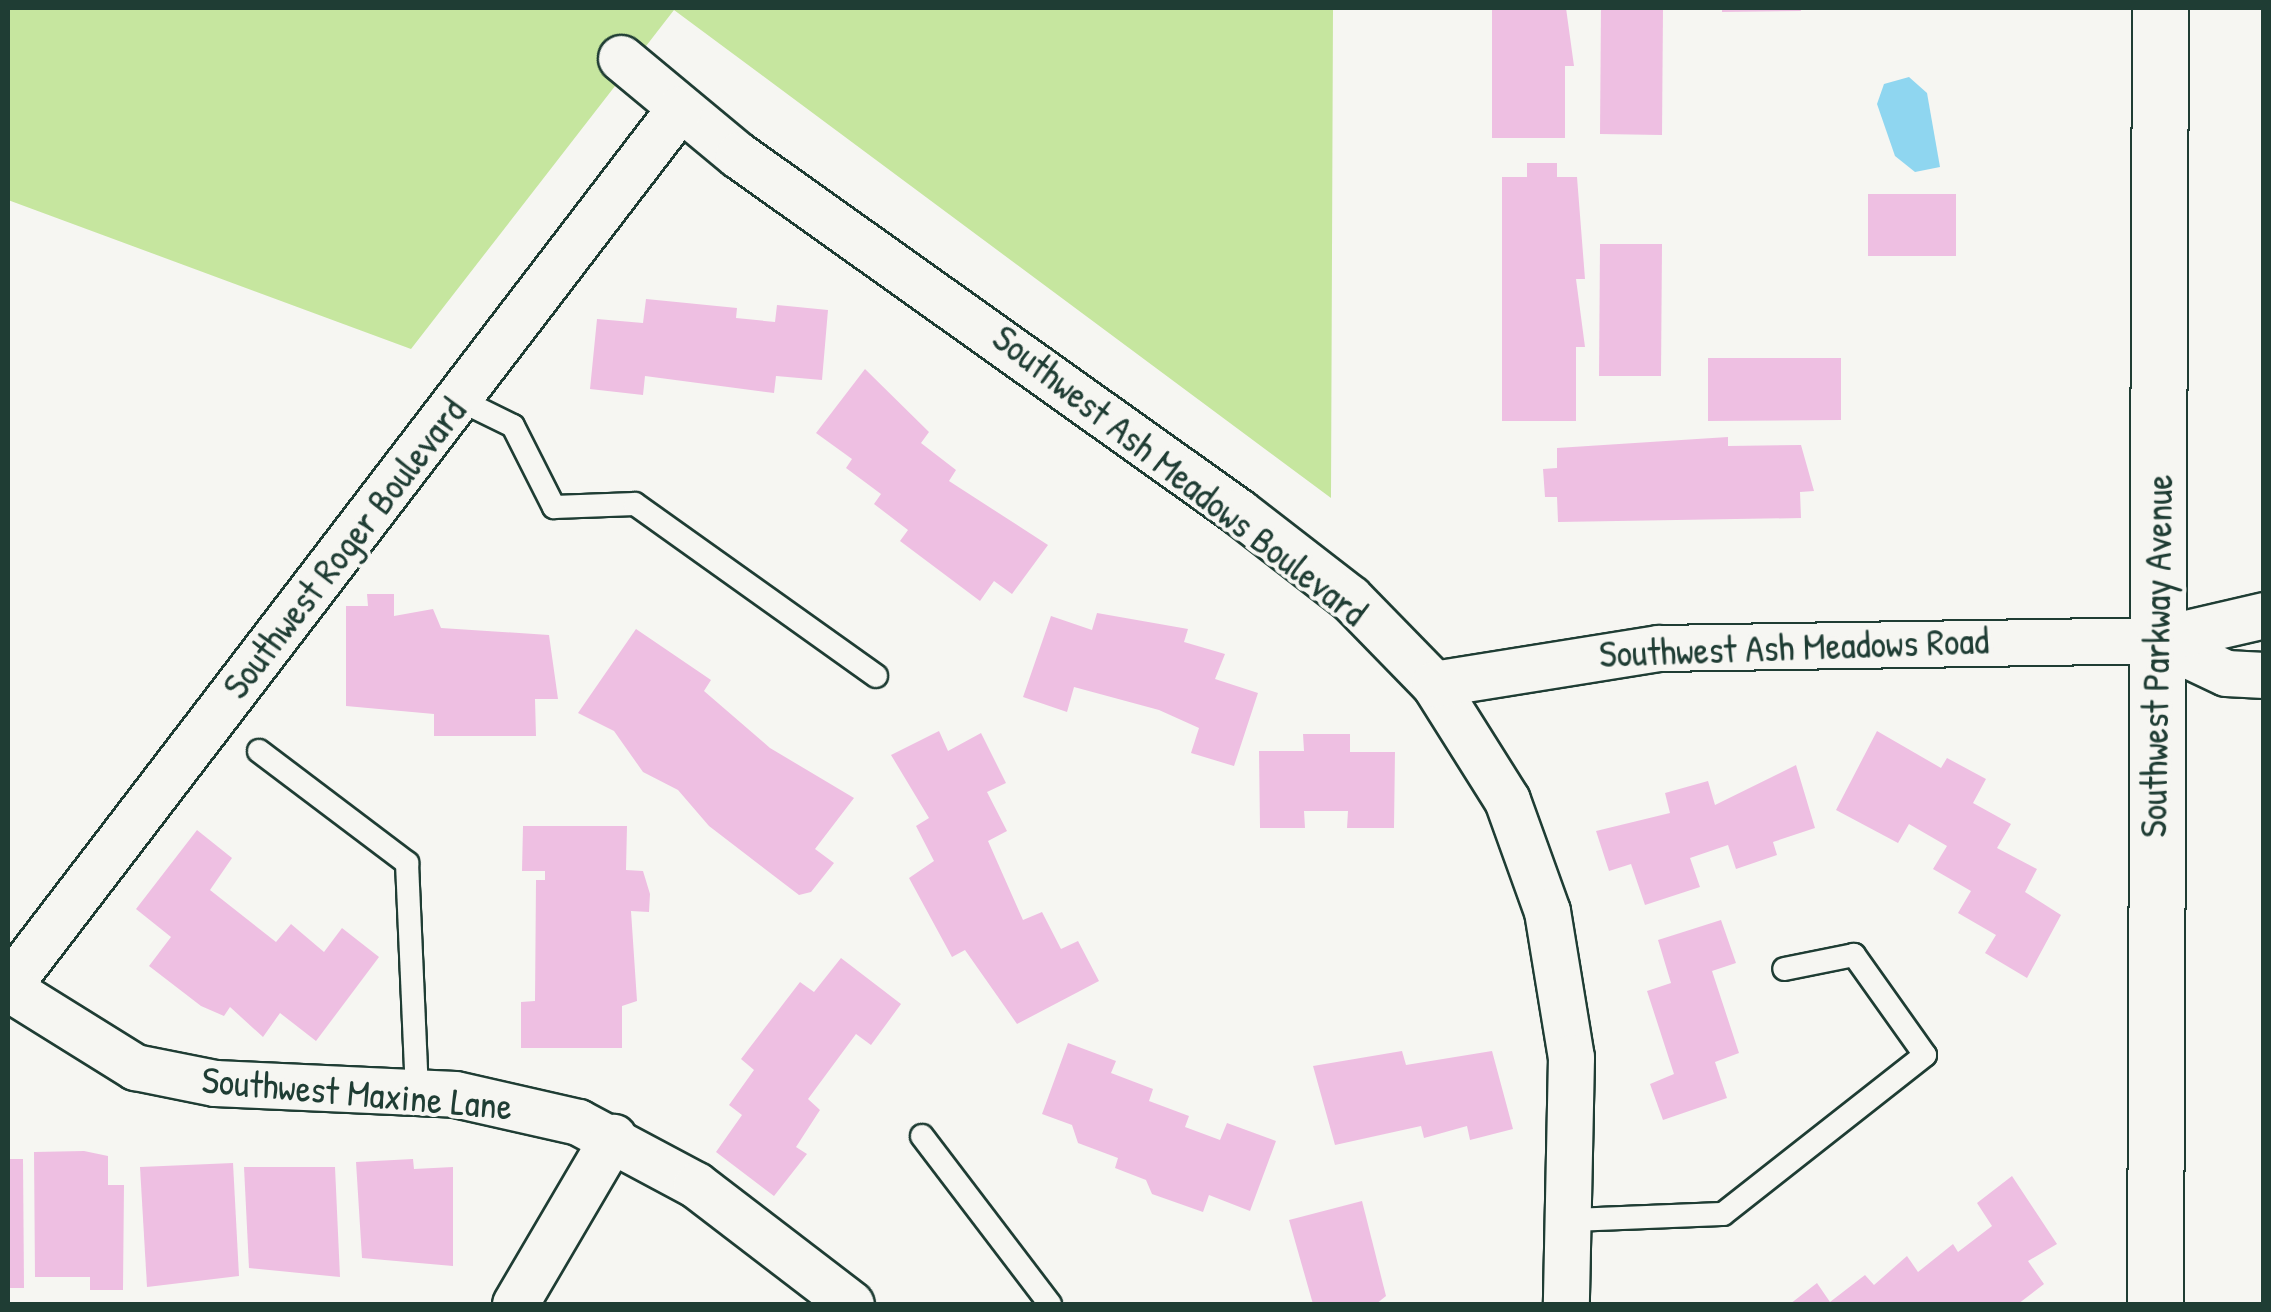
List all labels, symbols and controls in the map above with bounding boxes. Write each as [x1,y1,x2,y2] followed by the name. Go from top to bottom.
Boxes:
[984,315,1376,635] street label: Southwest Ash Meadows Boulevard
[213,389,475,707] street label: Southwest Roger Boulevard
[2130,474,2182,838] street label: Southwest Parkway Avenue
[1598,617,1990,677] street label: Southwest Ash Meadows Road
[200,1057,514,1129] street label: Southwest Maxine Lane

